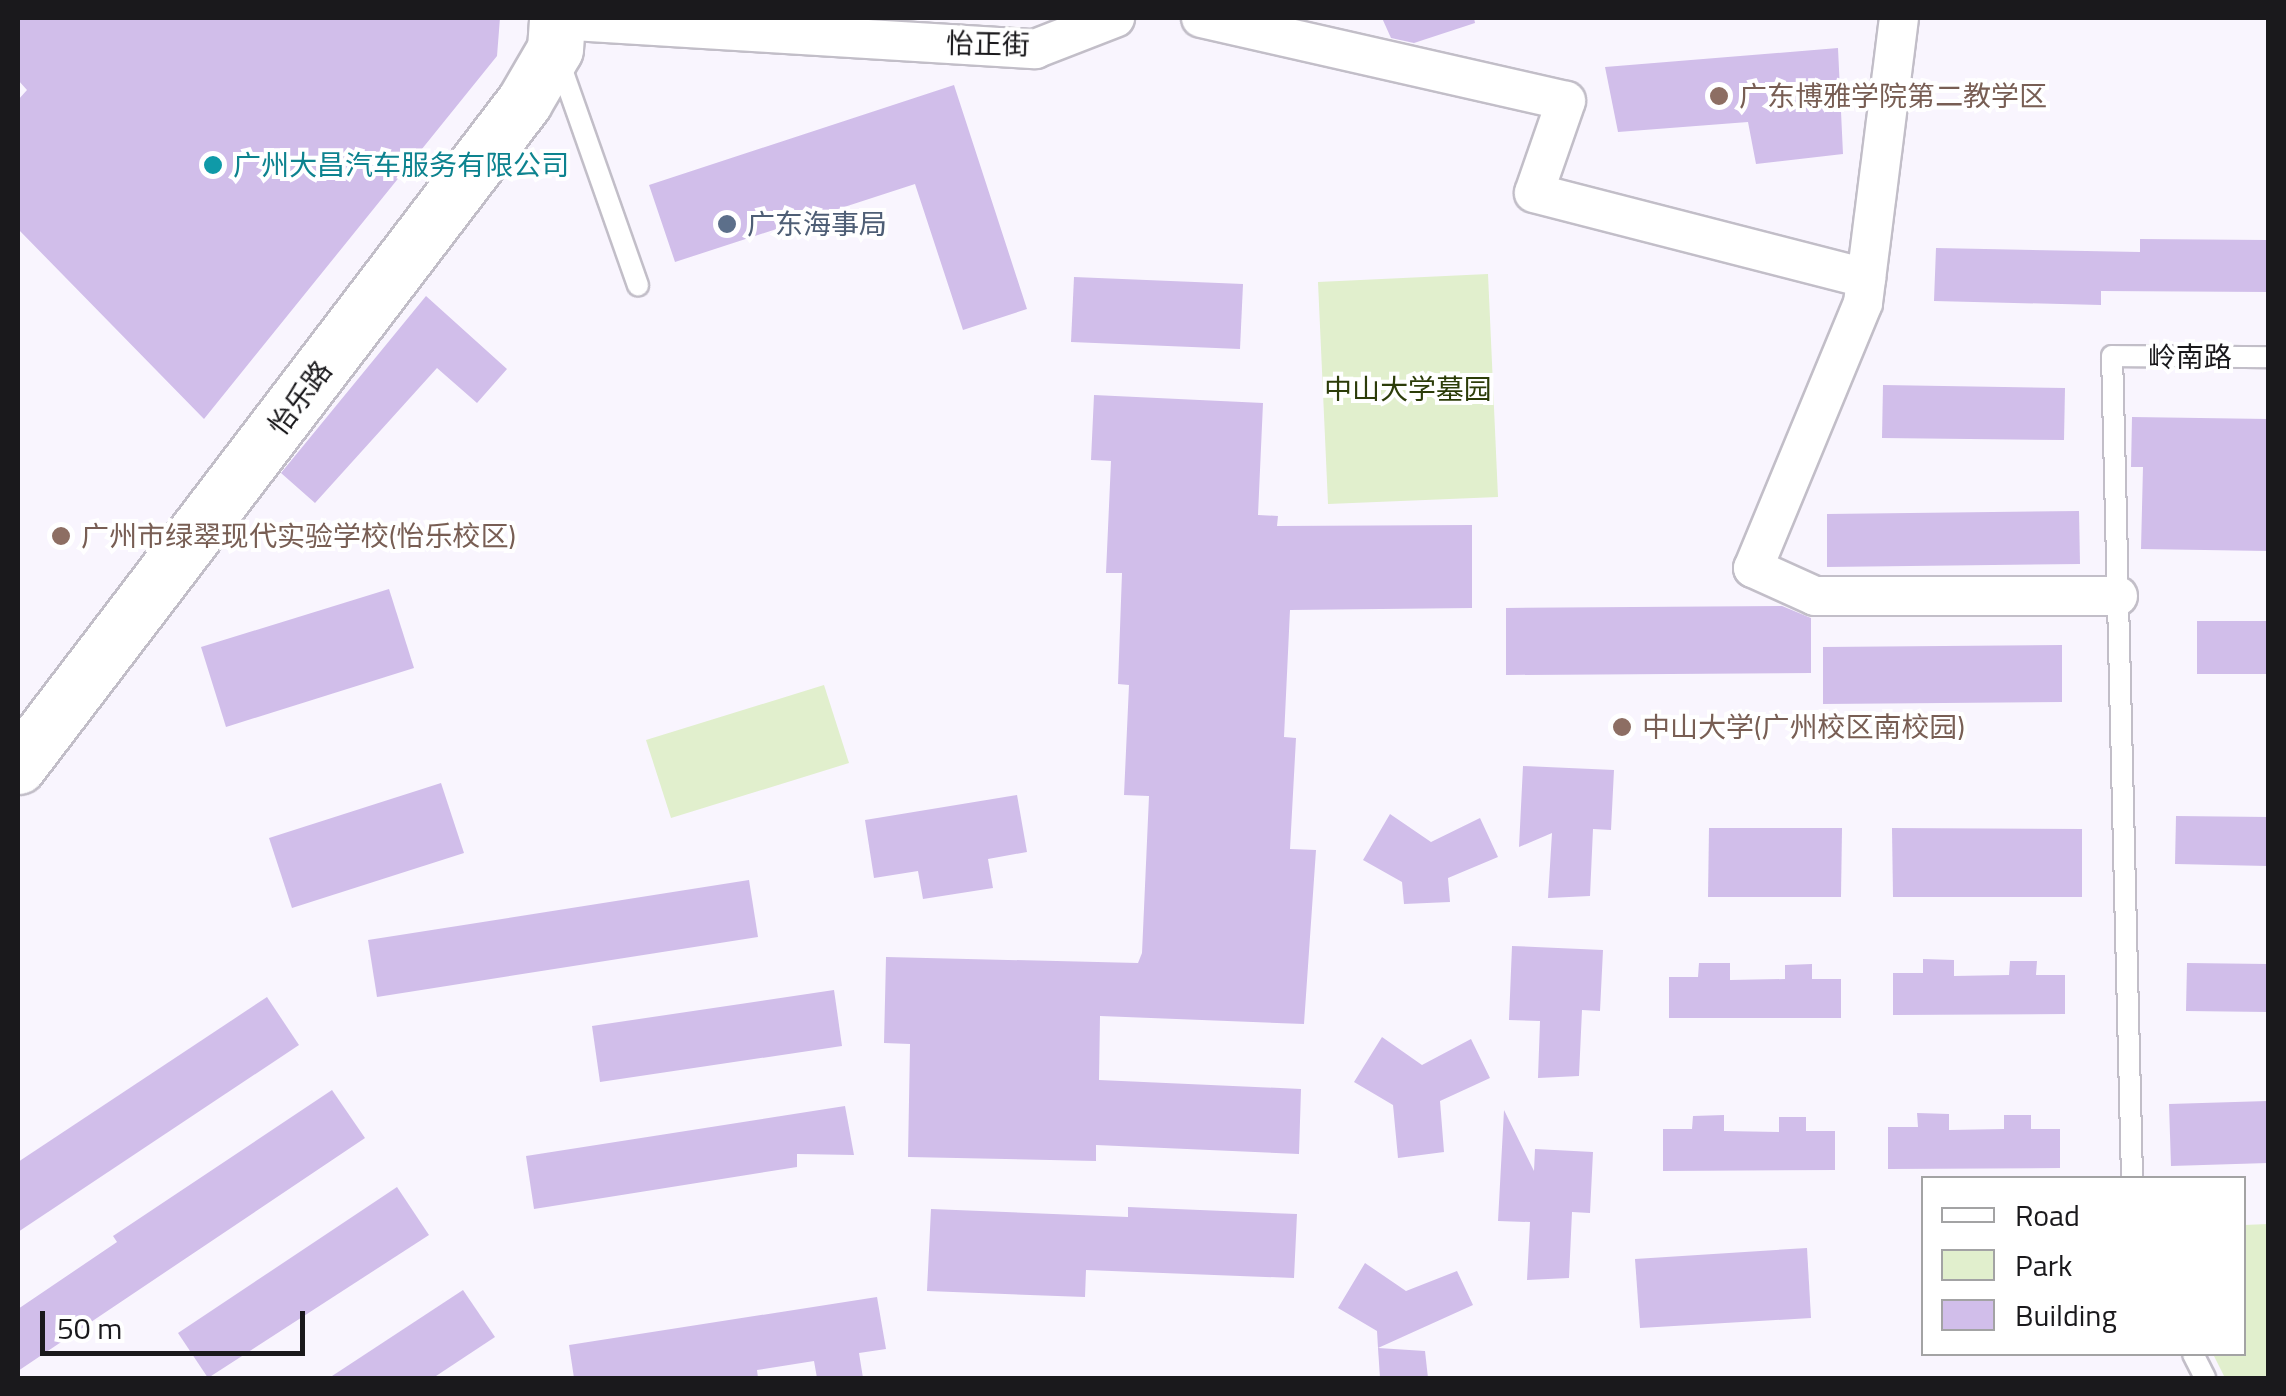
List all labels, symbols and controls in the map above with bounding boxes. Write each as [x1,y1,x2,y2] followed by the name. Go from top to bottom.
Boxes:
[946,26,1030,62] street label: 怡正街
[1739,79,2047,113] place label: 广东博雅学院第二教学区
[1708,85,1730,107] marker: 广东博雅学院第二教学区
[233,148,569,182] place label: 广州大昌汽车服务有限公司
[202,154,224,176] marker: 广州大昌汽车服务有限公司
[747,207,887,241] place label: 广东海事局
[716,213,738,235] marker: 广东海事局
[2148,340,2232,374] street label: 岭南路
[261,354,339,442] street label: 怡乐路
[1324,372,1492,406] park label: 中山大学墓园
[81,519,516,553] place label: 广州市绿翠现代实验学校(怡乐校区)
[50,525,72,547] marker: 广州市绿翠现代实验学校(怡乐校区)
[1642,710,1965,744] place label: 中山大学(广州校区南校园)
[1611,716,1633,738] marker: 中山大学(广州校区南校园)
[1921,1176,2246,1356] legend
[2015,1192,2080,1238] text: Road
[2015,1242,2072,1288] text: Park
[45,1291,310,1353] scale bar
[2015,1292,2117,1338] text: Building
[57,1305,122,1351] text: 50 m

